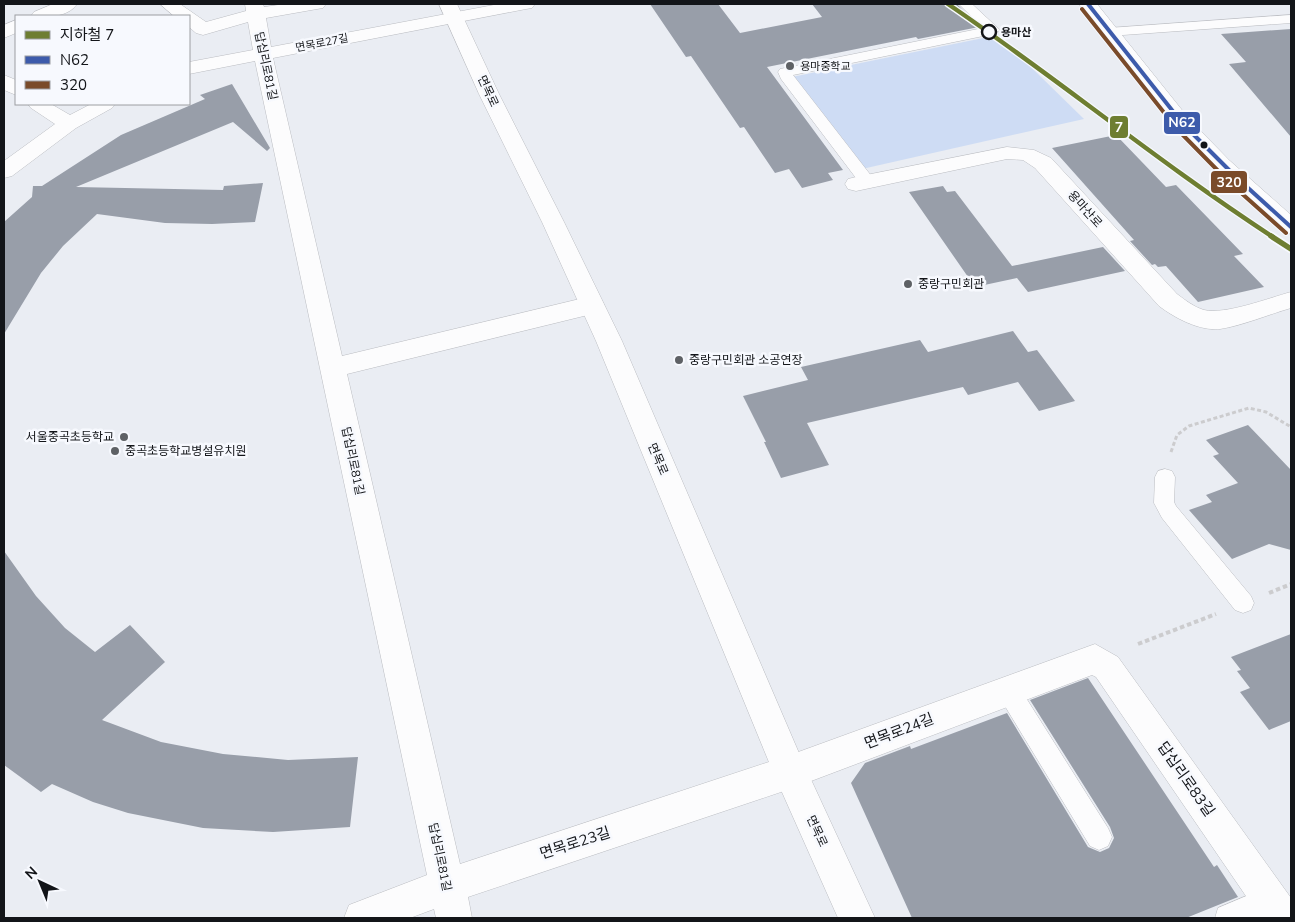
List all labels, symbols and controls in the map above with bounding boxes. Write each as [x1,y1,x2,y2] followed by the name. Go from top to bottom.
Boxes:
[15,15,190,105] legend
[981,24,997,40] marker: 용마산
[60,25,114,45] text: 지하철 7
[1001,25,1031,40] place label: 용마산
[251,30,281,102] street label: 답십리로81길
[294,31,350,55] street label: 면목로27길
[60,50,89,70] text: N62
[800,59,851,74] place label: 용마중학교
[784,60,796,72] marker: 용마중학교
[474,73,502,109] street label: 면목로
[60,75,87,95] text: 320
[1163,111,1201,135] line badge: N62
[1168,113,1196,132] text: N62
[1109,115,1129,139] line badge: 7
[1115,118,1123,137] text: 7
[1199,140,1209,150] unlabelled marker
[1210,170,1248,194] line badge: 320
[1216,173,1242,192] text: 320
[1064,187,1106,231] street label: 용마산로
[918,276,984,292] place label: 중랑구민회관
[902,278,914,290] marker: 중랑구민회관
[689,352,803,368] place label: 중랑구민회관 소공연장
[673,354,685,366] marker: 중랑구민회관 소공연장
[338,425,368,497] street label: 답십리로81길
[26,429,114,445] place label: 서울중곡초등학교
[118,431,130,443] marker: 서울중곡초등학교
[644,441,672,477] street label: 면목로
[125,443,246,459] place label: 중곡초등학교병설유치원
[109,445,121,457] marker: 중곡초등학교병설유치원
[861,709,937,753] street label: 면목로24길
[1153,738,1219,820] street label: 답십리로83길
[803,813,831,849] street label: 면목로
[425,821,455,893] street label: 답십리로81길
[537,822,613,864] street label: 면목로23길
[15,857,65,907] north arrow
[21,863,42,883] text: N

